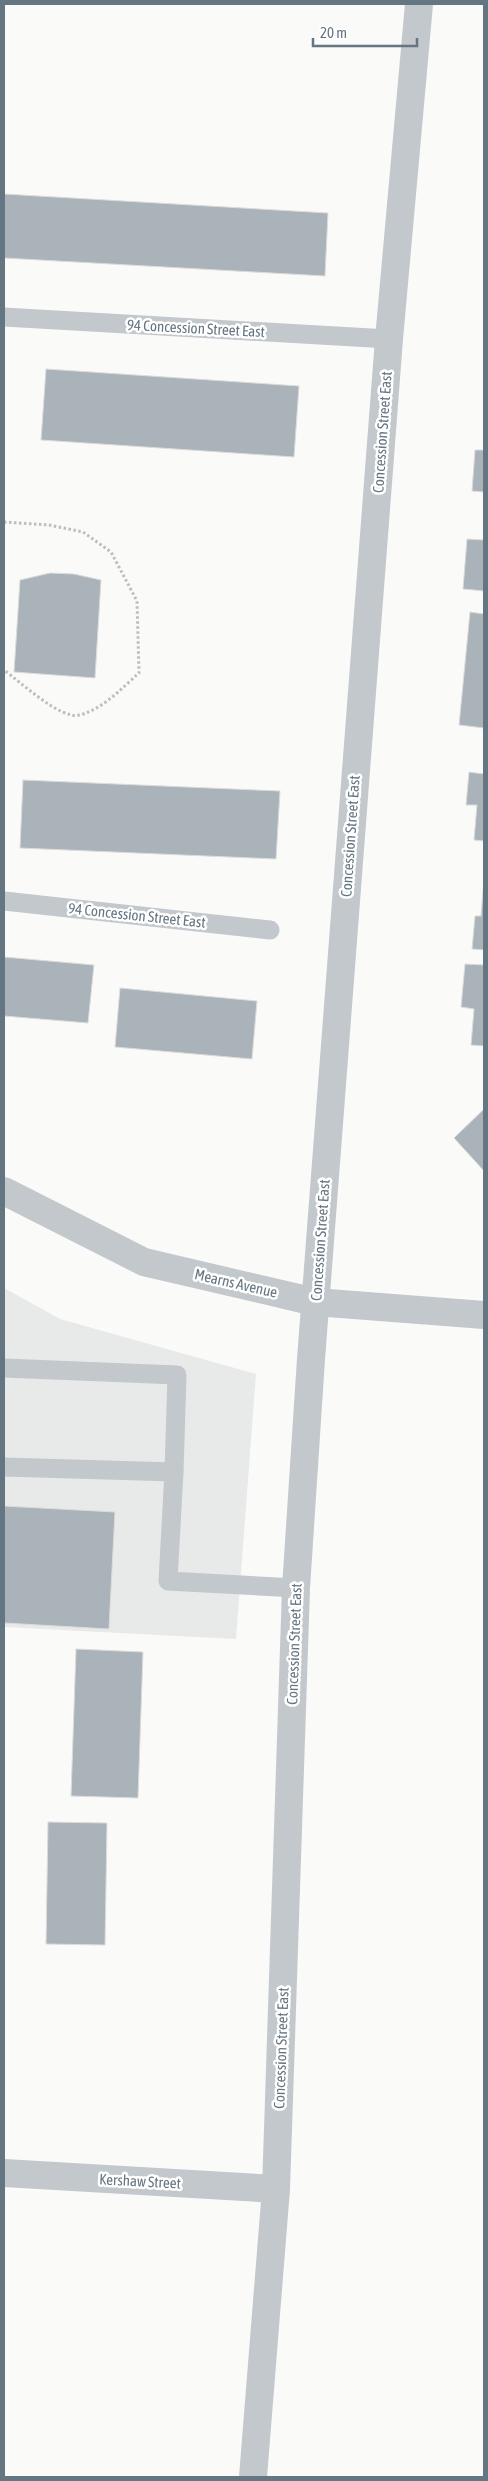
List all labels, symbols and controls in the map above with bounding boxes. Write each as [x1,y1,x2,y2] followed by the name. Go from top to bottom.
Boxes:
[313,15,417,47] scale bar
[320,24,347,41] text: 20 m
[127,316,265,340] street label: 94 Concession Street East
[369,371,395,493] street label: Concession Street East
[337,775,363,897] street label: Concession Street East
[68,899,206,931] street label: 94 Concession Street East
[307,1179,333,1301] street label: Concession Street East
[193,1265,279,1301] street label: Mearns Avenue
[283,1583,305,1705] street label: Concession Street East
[270,1987,292,2109] street label: Concession Street East
[99,2170,181,2192] street label: Kershaw Street

